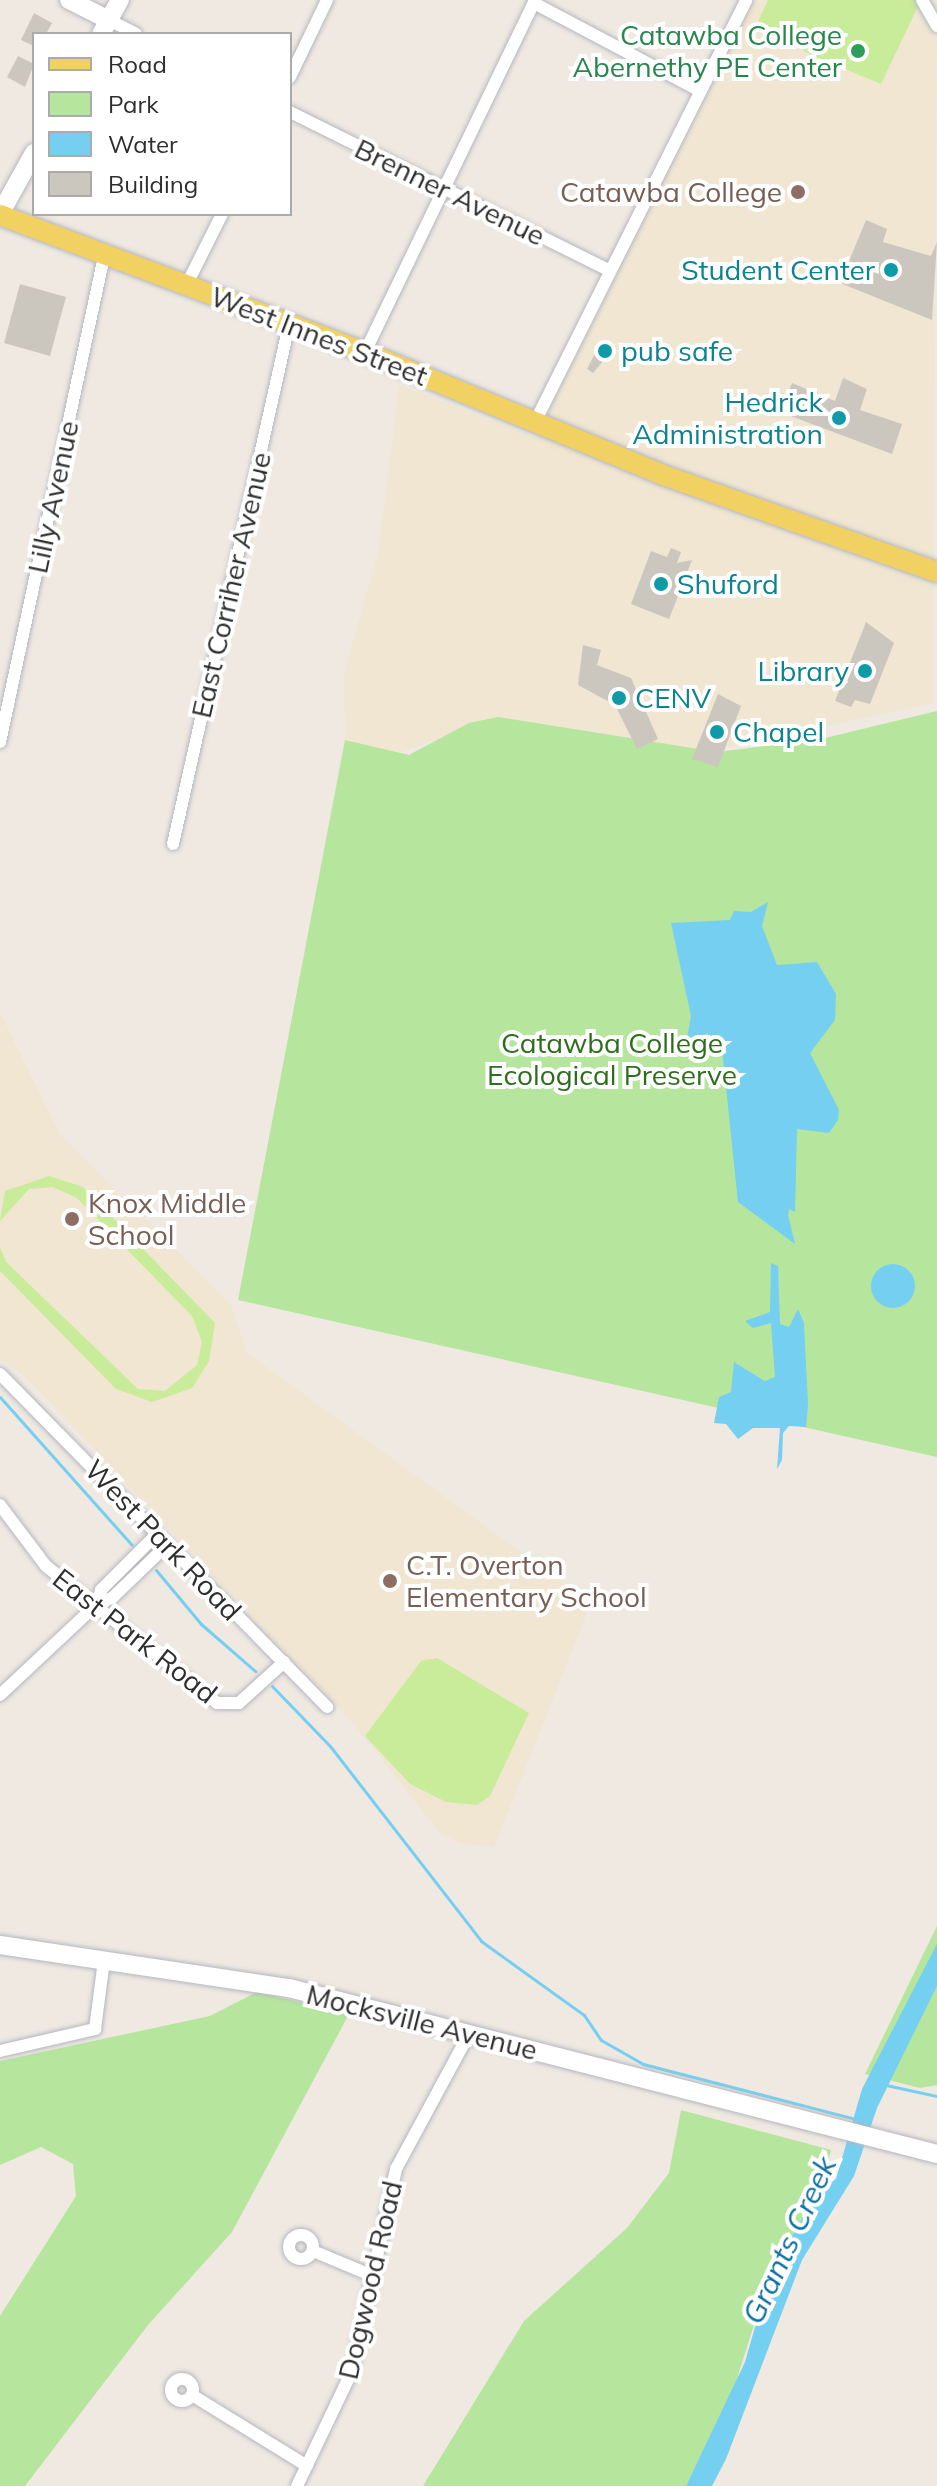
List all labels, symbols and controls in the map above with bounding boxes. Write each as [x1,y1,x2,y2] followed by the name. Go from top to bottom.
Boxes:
[572,18,842,84] place label: Catawba College Abernethy PE Center
[32,32,292,216] legend
[849,42,867,60] marker: Catawba College Abernethy PE Center
[108,49,167,79] text: Road
[108,89,159,119] text: Park
[108,129,178,159] text: Water
[349,131,551,253] street label: Brenner Avenue
[108,169,198,199] text: Building
[560,175,782,209] place label: Catawba College
[789,183,807,201] marker: Catawba College
[681,253,875,287] place label: Student Center
[882,261,900,279] marker: Student Center
[206,279,432,393] street label: West Innes Street
[621,334,733,368] place label: pub safe
[596,342,614,360] marker: pub safe
[632,385,823,451] place label: Hedrick Administration
[830,409,848,427] marker: Hedrick Administration
[20,418,86,576] street label: Lilly Avenue
[184,449,278,721] street label: East Corriher Avenue
[677,567,779,601] place label: Shuford
[652,575,670,593] marker: Shuford
[758,654,849,688] place label: Library
[856,662,874,680] marker: Library
[635,681,711,715] place label: CENV
[610,689,628,707] marker: CENV
[733,715,824,749] place label: Chapel
[708,723,726,741] marker: Chapel
[487,1026,737,1092] park label: Catawba College Ecological Preserve
[88,1186,246,1252] place label: Knox Middle School
[63,1210,81,1228] marker: Knox Middle School
[78,1453,248,1627] street label: West Park Road
[406,1548,647,1614] place label: C.T. Overton Elementary School
[46,1562,224,1710] street label: East Park Road
[381,1572,399,1590] marker: C.T. Overton Elementary School
[303,1977,541,2067] street label: Mocksville Avenue
[734,2150,844,2330] water label: Grants Creek
[331,2177,409,2383] street label: Dogwood Road

